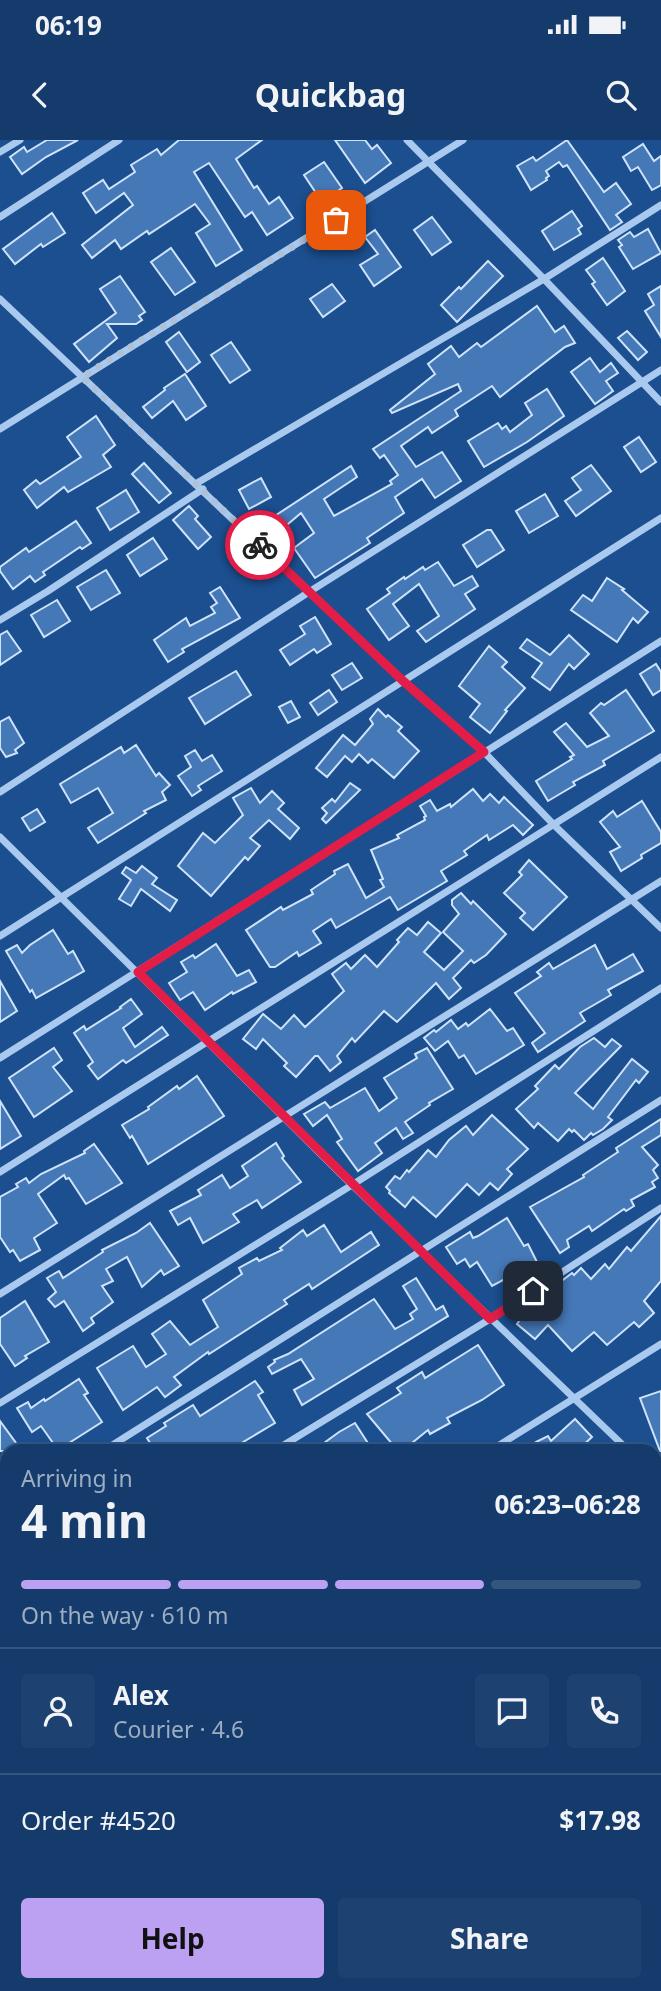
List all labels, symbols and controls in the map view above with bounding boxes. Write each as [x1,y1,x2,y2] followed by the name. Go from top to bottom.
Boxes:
[35,7,102,43] text: 06:19
[255,73,406,116] text: Quickbag
[21,76,59,114] icon: back
[602,76,640,114] icon: search
[306,190,366,250] pin
[317,201,355,239] icon: bag
[225,510,295,580] courier
[241,526,279,564] icon: bike
[503,1261,563,1321] pin
[514,1272,552,1310] icon: home
[21,1462,133,1494] text: Arriving in
[494,1486,641,1522] text: 06:23–06:28
[21,1489,148,1551] text: 4 min
[21,1599,228,1631] text: On the way · 610 m
[21,1674,95,1748] button: person
[475,1674,549,1748] button: chat
[567,1674,641,1748] button: phone
[113,1677,169,1713] text: Alex
[113,1713,244,1745] text: Courier · 4.6
[21,1802,176,1838] text: Order #4520
[559,1802,641,1838] text: $17.98
[21,1898,324,1978] button: Help
[338,1898,641,1978] button: Share

